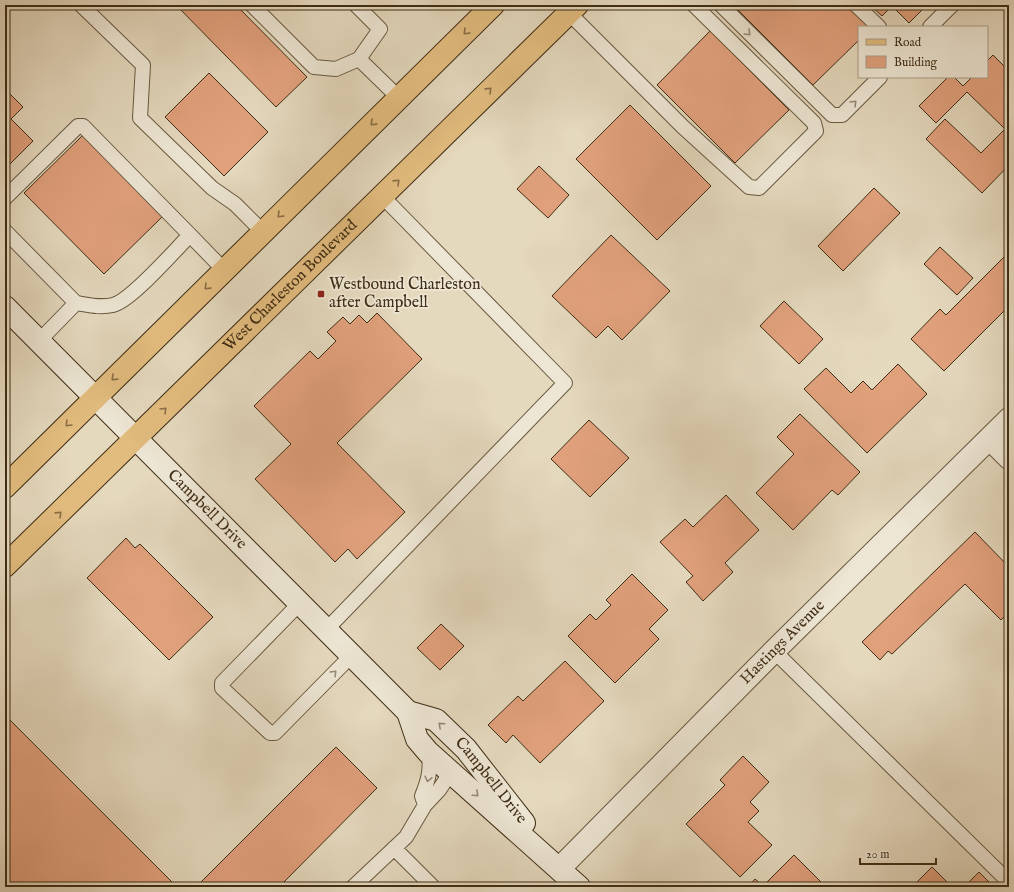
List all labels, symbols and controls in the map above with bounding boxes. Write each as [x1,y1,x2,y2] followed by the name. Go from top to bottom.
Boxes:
[858,26,988,78] legend
[463,27,470,35] one-way arrow
[743,28,751,36] one-way arrow
[894,35,922,50] text: Road
[894,55,938,70] text: Building
[484,88,492,95] one-way arrow
[849,100,857,108] one-way arrow
[370,119,378,126] one-way arrow
[392,179,400,186] one-way arrow
[277,210,285,217] one-way arrow
[219,215,362,356] street label: West Charleston Boulevard
[329,275,481,313] place label: Westbound Charleston after Campbell
[204,282,212,290] one-way arrow
[316,289,326,299] marker: Westbound Charleston after Campbell
[111,373,119,381] one-way arrow
[159,407,167,415] one-way arrow
[65,419,73,427] one-way arrow
[163,466,251,554] street label: Campbell Drive
[54,511,62,519] one-way arrow
[736,596,829,689] street label: Hastings Avenue
[329,670,337,678] one-way arrow
[438,722,446,729] one-way arrow
[450,733,531,828] street label: Campbell Drive
[424,776,432,782] one-way arrow
[471,789,479,796] one-way arrow
[860,840,936,866] scale bar
[866,847,889,862] text: 20 m

